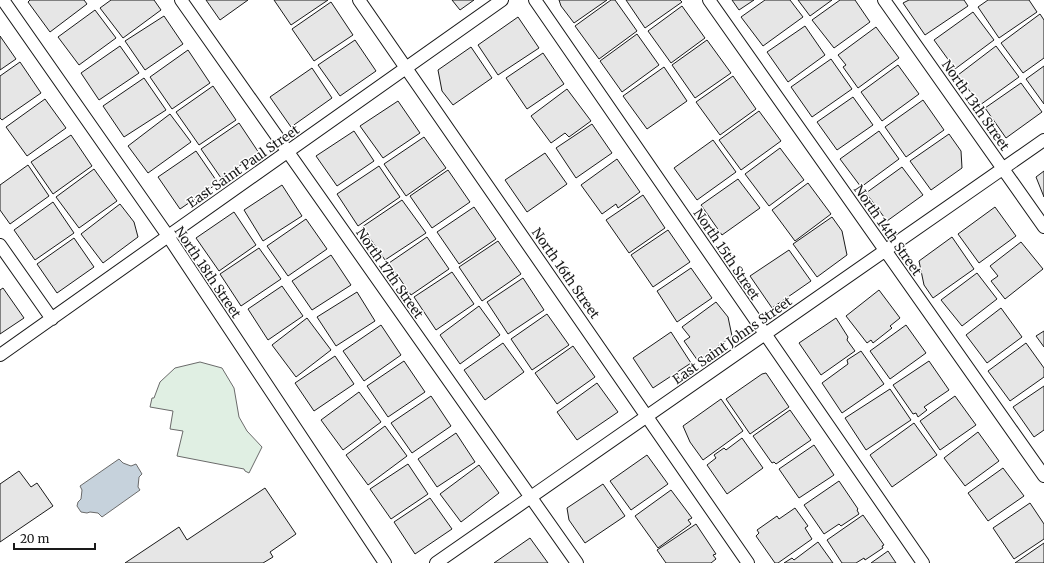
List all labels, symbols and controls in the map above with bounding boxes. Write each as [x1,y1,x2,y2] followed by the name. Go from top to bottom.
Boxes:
[938,57,1013,154] street label: North 13th Street
[184,121,303,212] street label: East Saint Paul Street
[850,182,925,279] street label: North 14th Street
[690,205,763,303] street label: North 15th Street
[171,223,245,321] street label: North 18th Street
[352,225,427,322] street label: North 17th Street
[528,225,603,322] street label: North 16th Street
[669,293,795,388] street label: East Saint Johns Street
[14,525,95,551] scale bar
[20,531,49,546] text: 20 m

